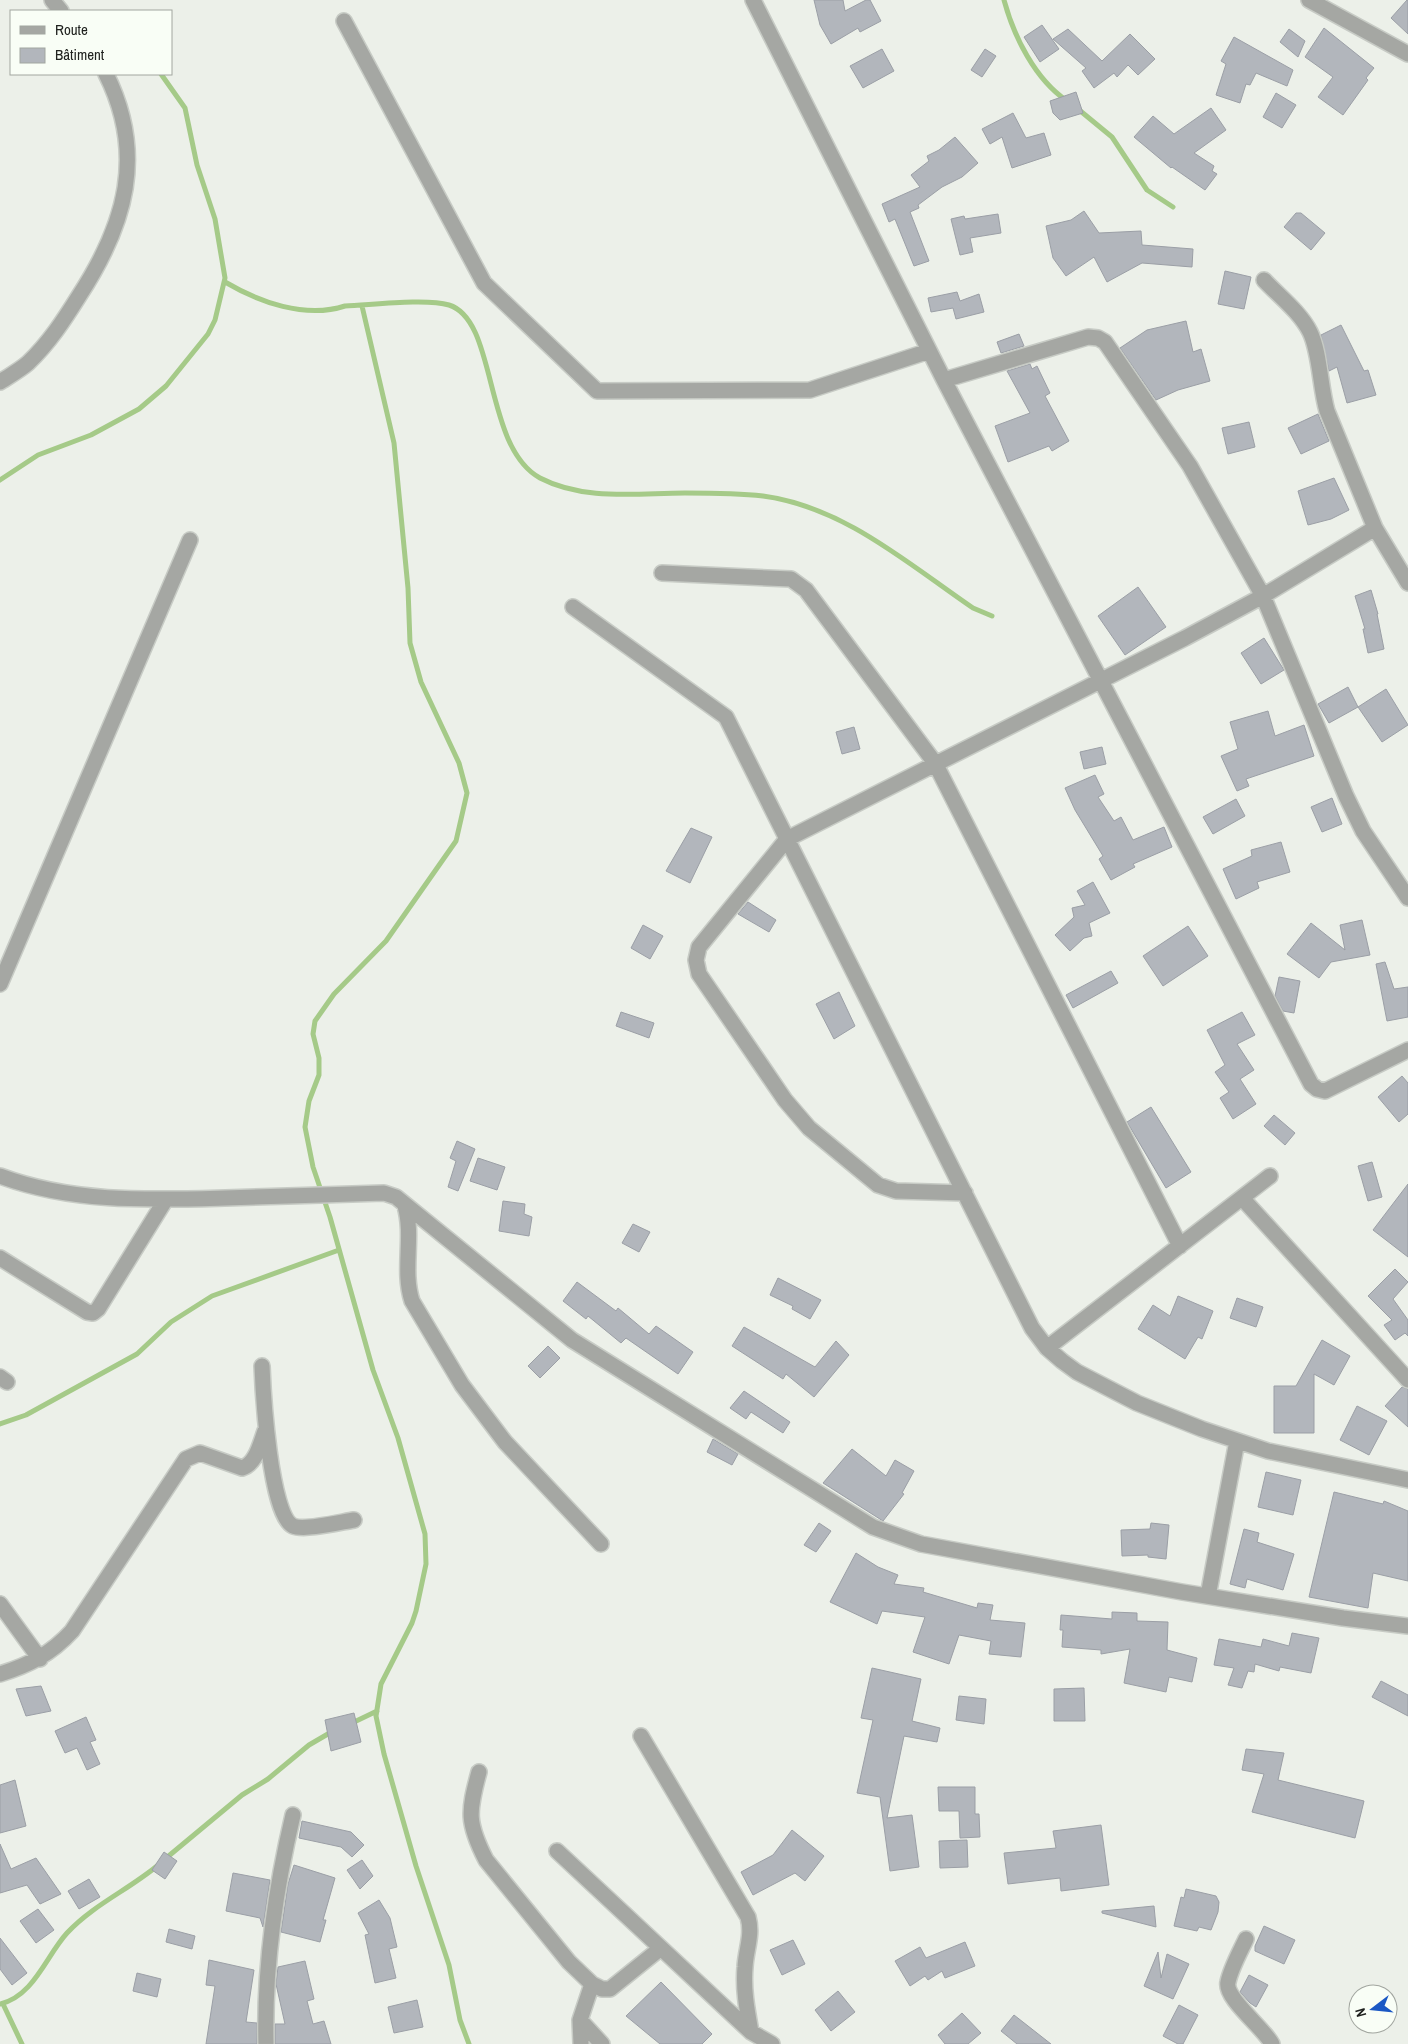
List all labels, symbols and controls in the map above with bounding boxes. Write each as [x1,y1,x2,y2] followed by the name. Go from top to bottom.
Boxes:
[10,10,172,75] legend
[55,19,88,40] text: Route
[55,44,105,65] text: Bâtiment
[1348,1984,1398,2034] north arrow
[1351,2006,1370,2019] text: N

